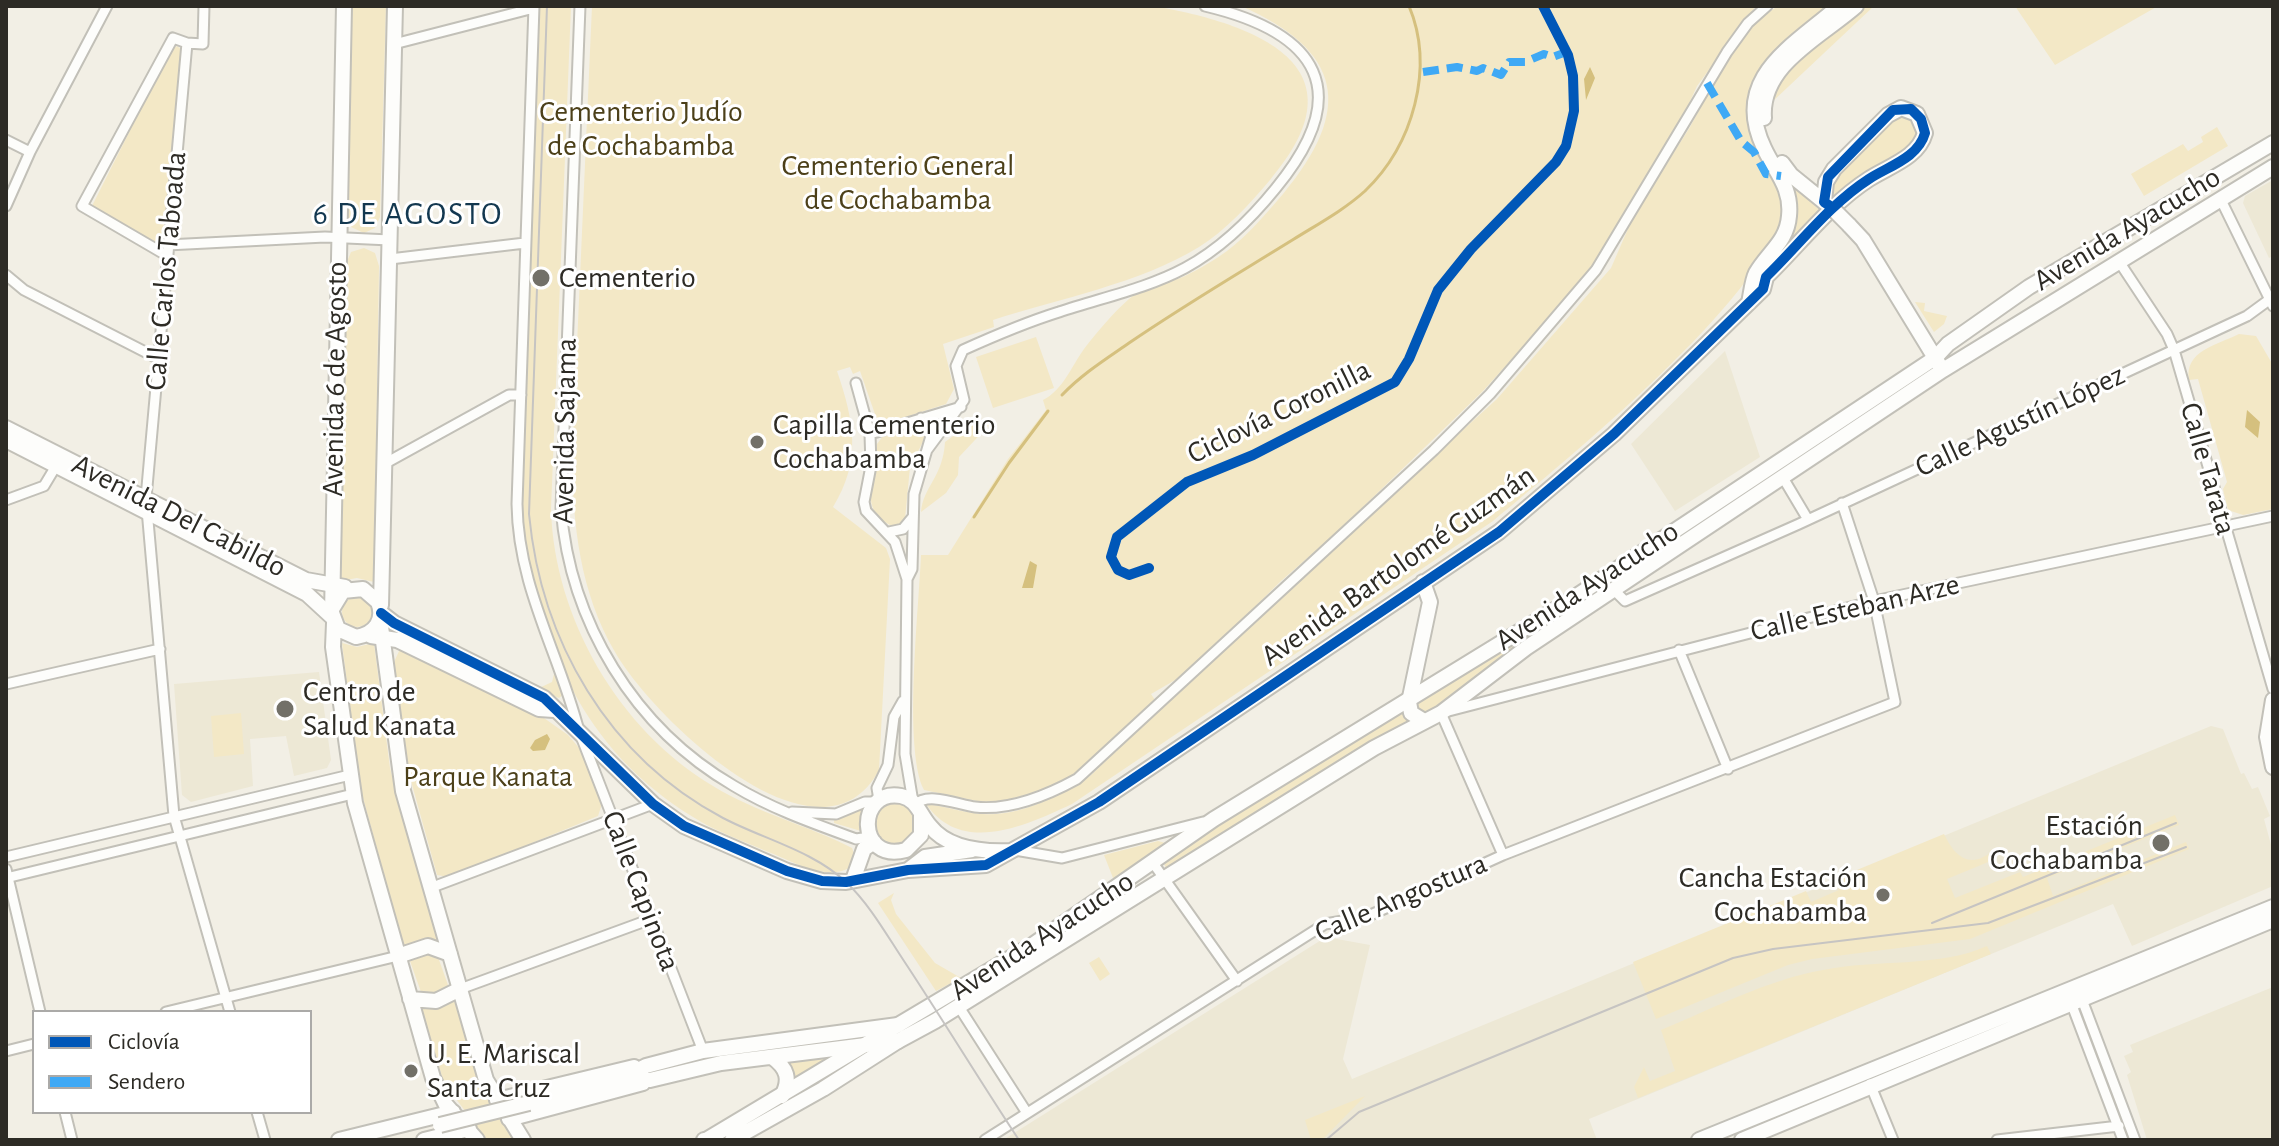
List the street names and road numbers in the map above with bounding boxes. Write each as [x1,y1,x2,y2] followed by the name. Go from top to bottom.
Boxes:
[138,150,194,392] street label: Calle Carlos Taboada
[2027,159,2227,299] street label: Avenida Ayacucho
[315,261,355,497] street label: Avenida 6 de Agosto
[545,337,585,525] street label: Avenida Sajama
[1181,352,1377,472] street label: Ciclovía Coronilla
[1910,357,2130,485] street label: Calle Agustín López
[2172,399,2244,539] street label: Calle Tarata
[66,447,292,585] street label: Avenida Del Cabildo
[1254,458,1542,674] street label: Avenida Bartolomé Guzmán
[1488,513,1686,659] street label: Avenida Ayacucho
[1747,566,1963,650] street label: Calle Esteban Arze
[594,806,688,976] street label: Calle Capinota
[1309,846,1493,950] street label: Calle Angostura
[943,863,1141,1009] street label: Avenida Ayacucho

